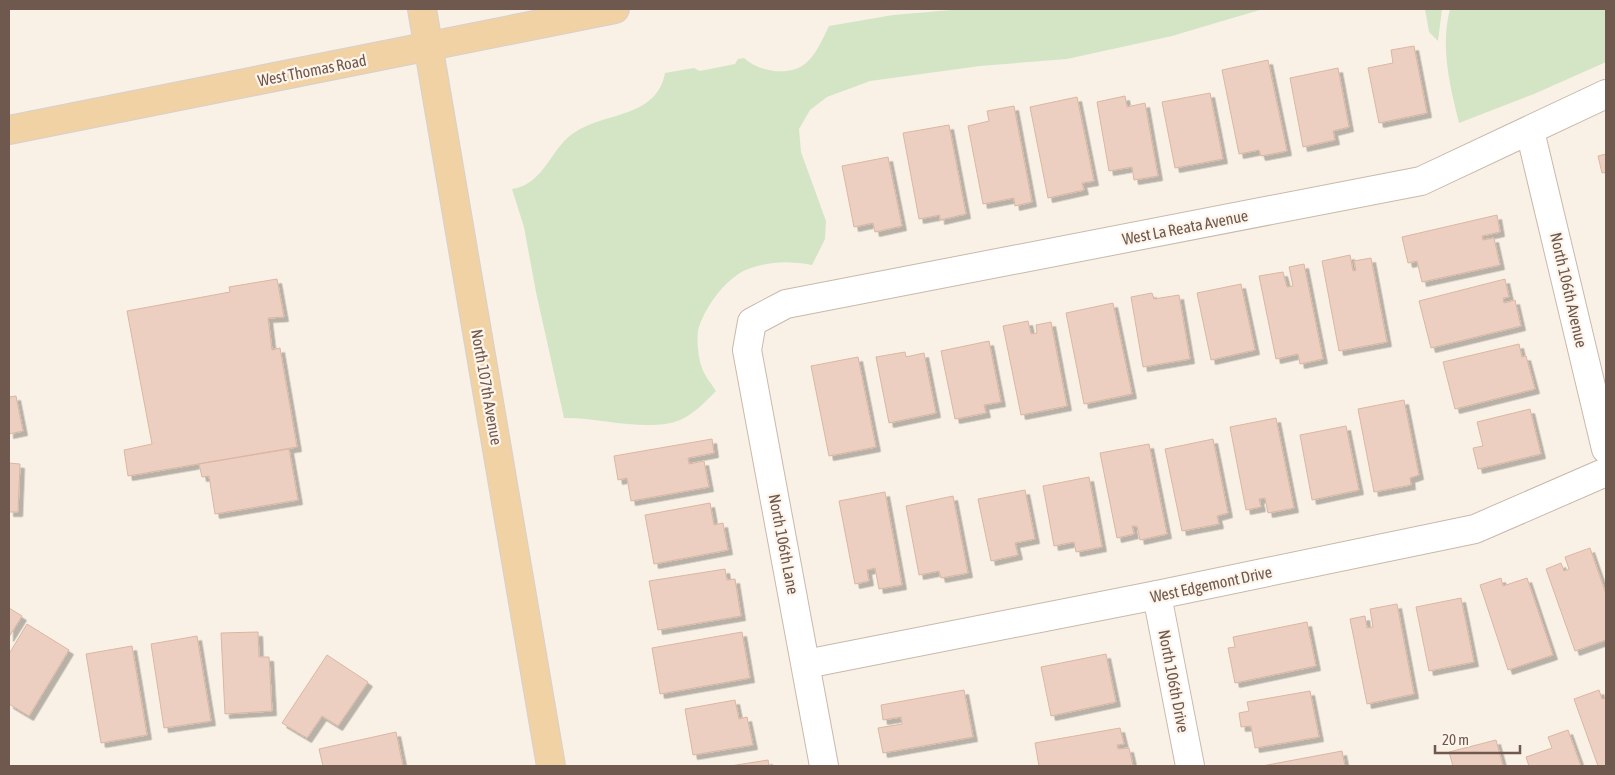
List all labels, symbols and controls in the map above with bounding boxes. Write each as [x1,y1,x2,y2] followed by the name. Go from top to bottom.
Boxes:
[256,51,368,89] street label: West Thomas Road
[1121,206,1249,248] street label: West La Reata Avenue
[1547,231,1591,349] street label: North 106th Avenue
[468,328,506,446] street label: North 107th Avenue
[765,492,803,596] street label: North 106th Lane
[1149,562,1274,607] street label: West Edgemont Drive
[1155,628,1193,734] street label: North 106th Drive
[1435,722,1520,754] scale bar
[1442,731,1469,748] text: 20 m

